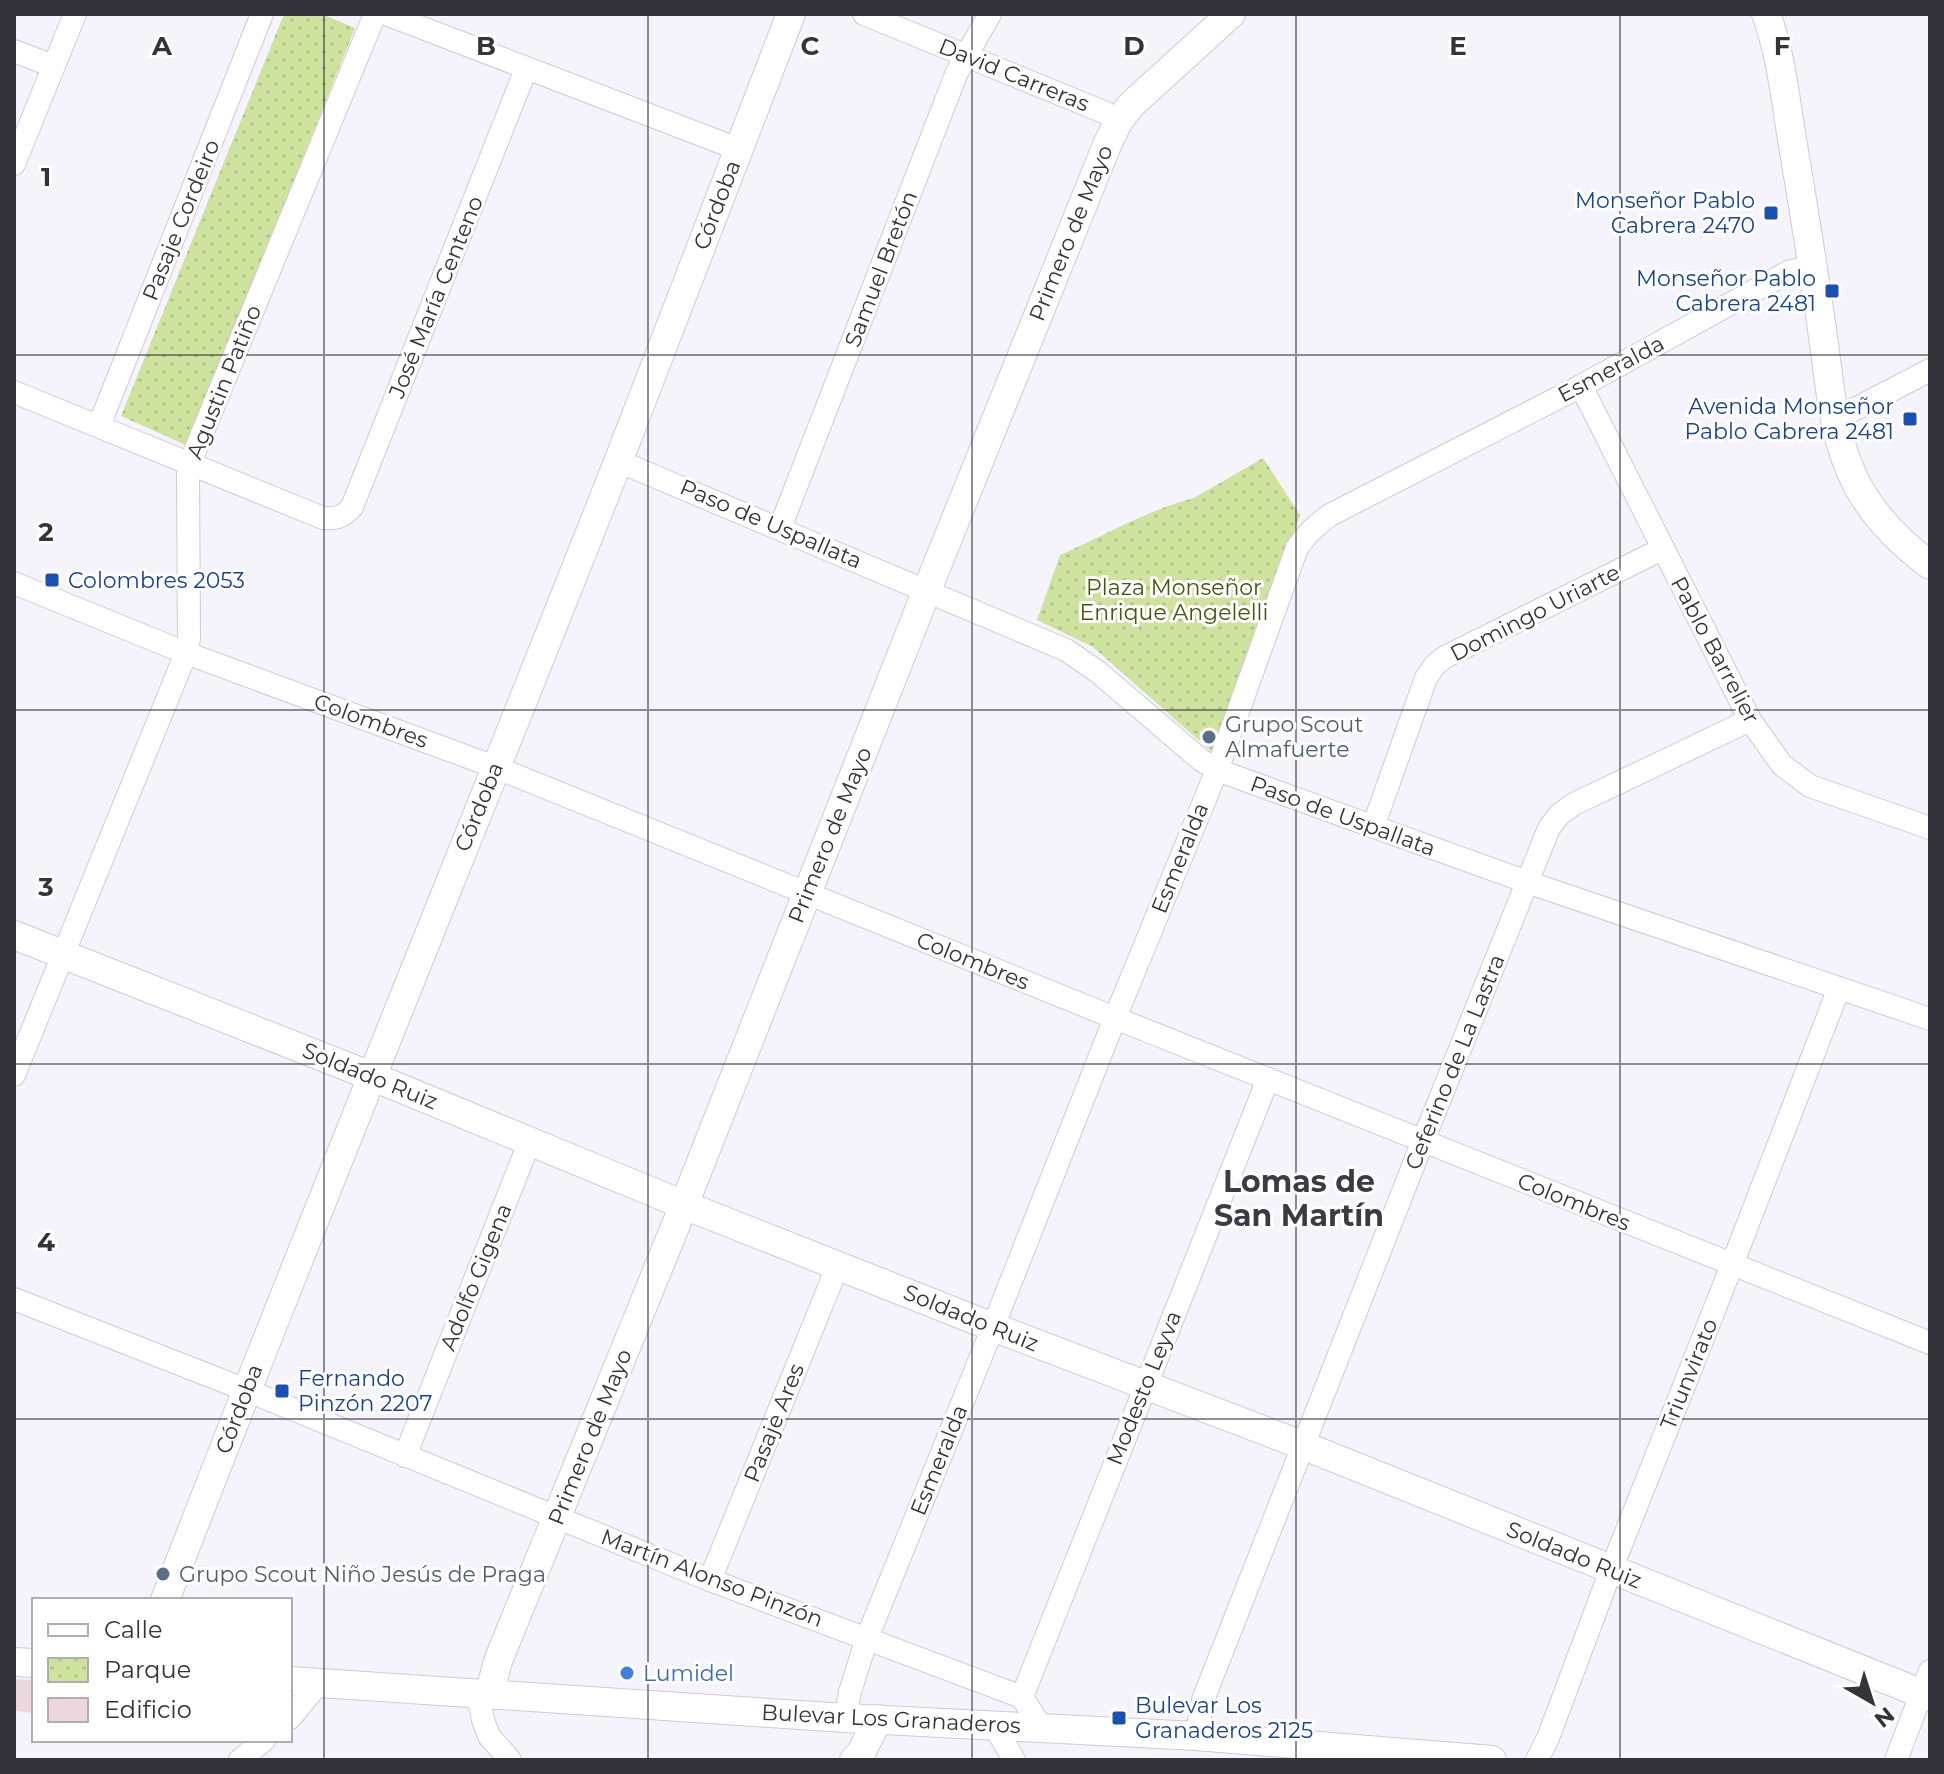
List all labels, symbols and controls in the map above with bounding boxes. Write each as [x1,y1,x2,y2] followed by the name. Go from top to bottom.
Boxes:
[151,30,173,62] text: A
[476,30,496,62] text: B
[801,30,820,62] text: C
[1123,30,1145,62] text: D
[1449,30,1467,62] text: E
[1774,30,1790,62] text: F
[935,33,1093,118] street label: David Carreras
[136,136,226,304] street label: Pasaje Cordeiro
[1023,141,1119,325] street label: Primero de Mayo
[688,156,746,254] street label: Córdoba
[41,161,51,193] text: 1
[839,187,923,351] street label: Samuel Bretón
[1575,187,1755,239] place label: Monseñor Pablo Cabrera 2470
[383,192,489,403] street label: José María Centeno
[1762,204,1780,222] marker: Monseñor Pablo Cabrera 2470
[1636,265,1816,317] place label: Monseñor Pablo Cabrera 2481
[1823,282,1841,300] marker: Monseñor Pablo Cabrera 2481
[181,301,267,463] street label: Agustin Patiño
[1553,330,1669,408] street label: Esmeralda
[1685,393,1894,445] place label: Avenida Monseñor Pablo Cabrera 2481
[1901,410,1919,428] marker: Avenida Monseñor Pablo Cabrera 2481
[676,473,866,575] street label: Paso de Uspallata
[38,516,54,548] text: 2
[1446,559,1624,667] street label: Domingo Uriarte
[68,567,245,594] place label: Colombres 2053
[43,571,61,589] marker: Colombres 2053
[1665,572,1765,728] street label: Pablo Barrelier
[1080,574,1268,626] park label: Plaza Monseñor Enrique Angelelli
[310,688,432,754] street label: Colombres
[1225,711,1363,763] place label: Grupo Scout Almafuerte
[1200,728,1218,746] marker: Grupo Scout Almafuerte
[782,743,878,927] street label: Primero de Mayo
[449,758,509,856] street label: Córdoba
[1247,770,1439,862] street label: Paso de Uspallata
[1146,799,1214,917] street label: Esmeralda
[37,871,54,903] text: 3
[913,926,1034,996] street label: Colombres
[1399,950,1511,1174] street label: Ceferino de La Lastra
[298,1037,442,1115] street label: Soldado Ruiz
[1214,1163,1384,1234] district label: Lomas de San Martín
[1514,1167,1635,1237] street label: Colombres
[434,1200,518,1354] street label: Adolfo Gigena
[37,1226,55,1258] text: 4
[899,1279,1043,1357] street label: Soldado Ruiz
[1101,1307,1187,1469] street label: Modesto Leyva
[1654,1315,1724,1433] street label: Triunvirato
[542,1345,638,1529] street label: Primero de Mayo
[738,1359,810,1486] street label: Pasaje Ares
[210,1360,268,1458] street label: Córdoba
[298,1365,432,1417] place label: Fernando Pinzón 2207
[273,1382,291,1400] marker: Fernando Pinzón 2207
[905,1401,973,1519] street label: Esmeralda
[1502,1516,1646,1594] street label: Soldado Ruiz
[597,1523,827,1633] street label: Martín Alonso Pinzón
[179,1561,546,1588] place label: Grupo Scout Niño Jesús de Praga
[154,1565,172,1583] marker: Grupo Scout Niño Jesús de Praga
[32,1598,292,1742] legend
[104,1615,162,1644] text: Calle
[104,1655,191,1684] text: Parque
[643,1660,734,1687] place label: Lumidel
[1832,1662,1912,1742] north arrow
[618,1664,636,1682] marker: Lumidel
[1135,1692,1313,1744] place label: Bulevar Los Granaderos 2125
[104,1695,192,1724] text: Edificio
[761,1699,1022,1739] street label: Bulevar Los Granaderos
[1869,1701,1900,1733] text: N
[1110,1709,1128,1727] marker: Bulevar Los Granaderos 2125

